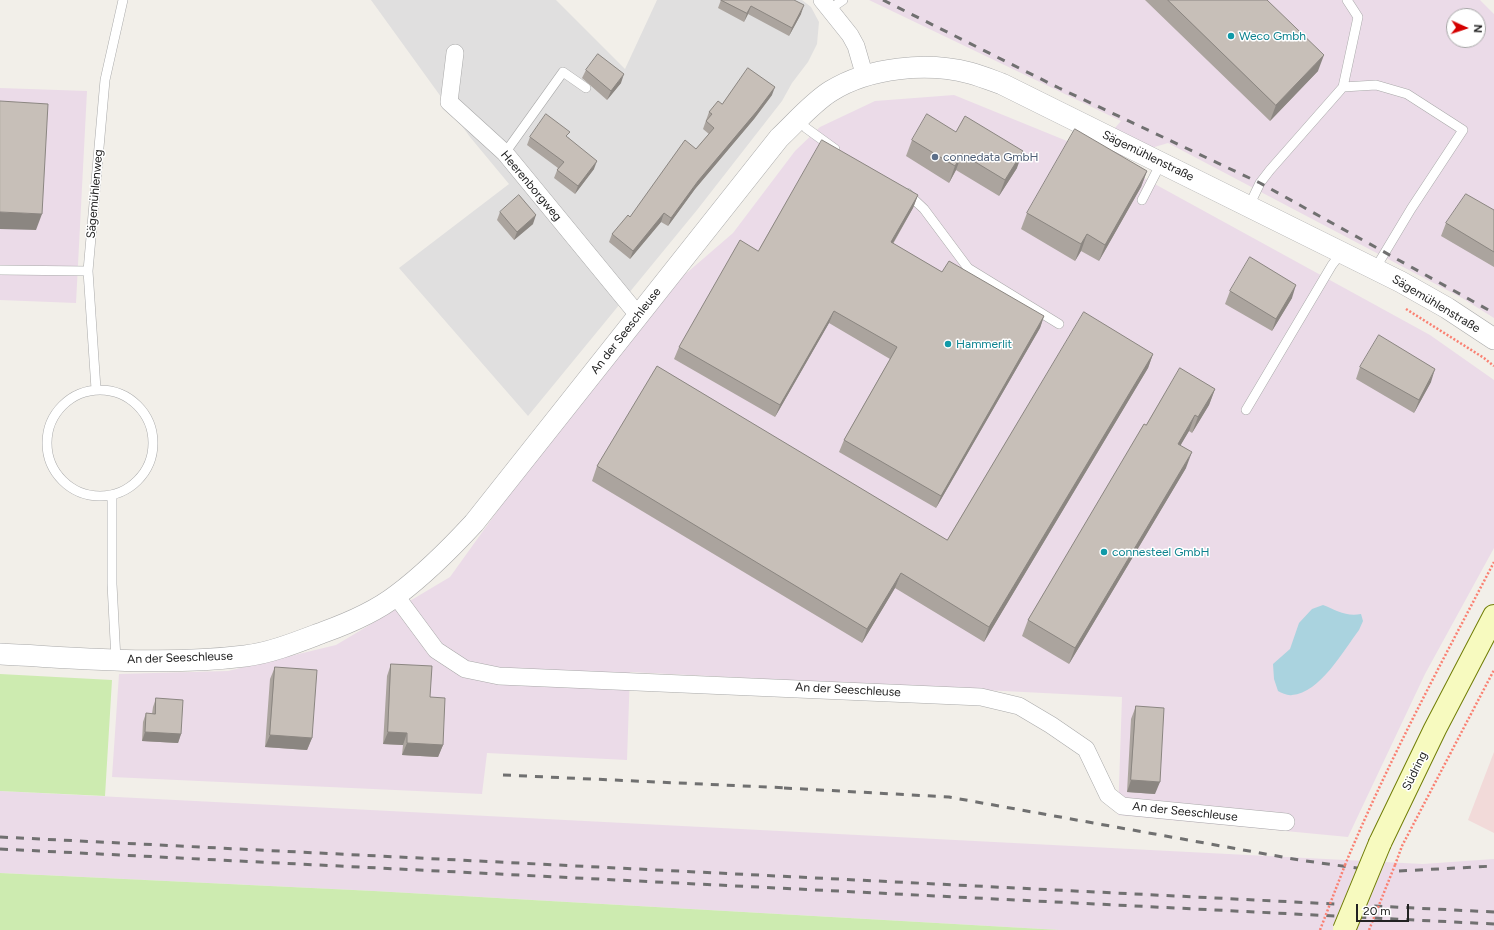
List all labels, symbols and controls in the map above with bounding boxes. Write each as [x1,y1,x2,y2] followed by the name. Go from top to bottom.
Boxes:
[1446,8,1486,48] north arrow
[1471,24,1484,33] text: N
[1239,29,1306,43] place label: Weco Gmbh
[1226,31,1236,41] marker: Weco Gmbh
[1100,128,1196,184] street label: Sägemühlenstraße
[497,148,565,224] street label: Heerenborgweg
[84,149,106,239] street label: Sägemühlenweg
[943,150,1039,164] place label: connedata GmbH
[930,152,940,162] marker: connedata GmbH
[1389,272,1483,336] street label: Sägemühlenstraße
[588,285,664,377] street label: An der Seeschleuse
[956,337,1012,351] place label: Hammerlit
[943,339,953,349] marker: Hammerlit
[1112,545,1210,559] place label: connesteel GmbH
[1099,547,1109,557] marker: connesteel GmbH
[127,649,233,667] street label: An der Seeschleuse
[795,680,901,700] street label: An der Seeschleuse
[1399,749,1431,793] street label: Südring
[1132,799,1238,825] street label: An der Seeschleuse
[1358,896,1411,922] scale bar
[1363,904,1391,918] text: 20 m

